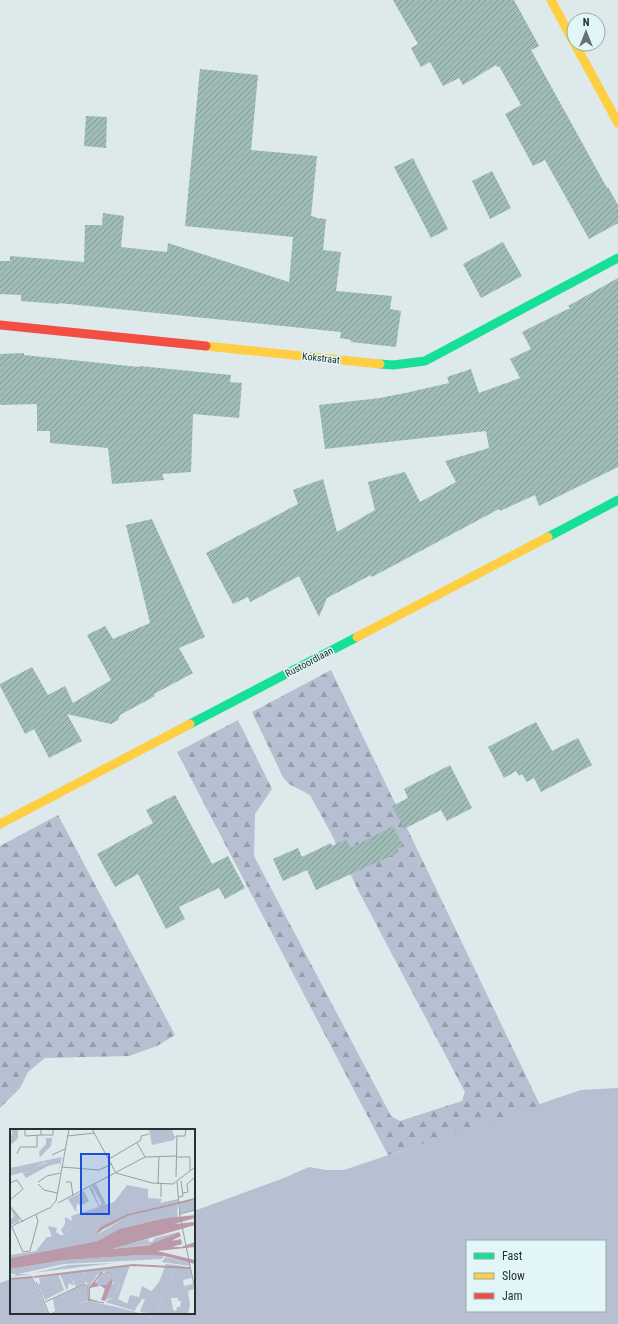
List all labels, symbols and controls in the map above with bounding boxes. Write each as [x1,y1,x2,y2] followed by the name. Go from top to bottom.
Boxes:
[566,12,606,52] north arrow
[583,16,590,29] text: N
[302,351,340,365] street label: Kokstraat
[283,645,335,679] street label: Rustoordlaan
[10,1129,195,1314] inset map
[466,1240,606,1312] legend
[502,1249,523,1263] text: Fast
[502,1269,525,1283] text: Slow
[502,1289,523,1303] text: Jam

